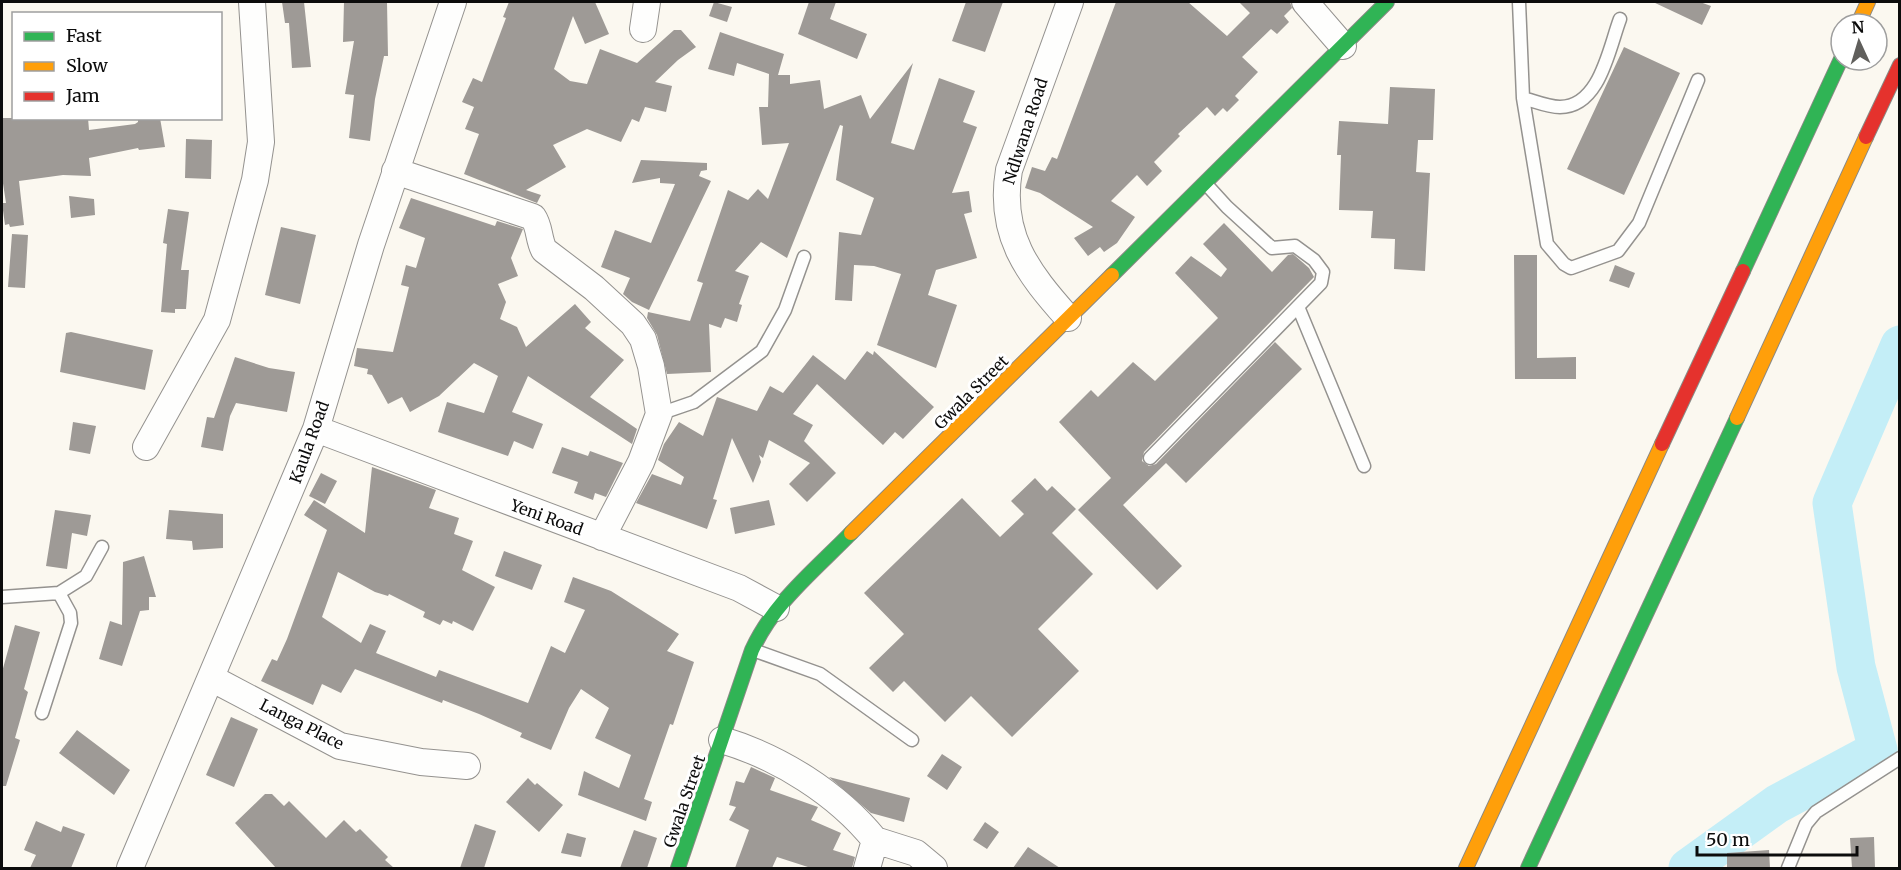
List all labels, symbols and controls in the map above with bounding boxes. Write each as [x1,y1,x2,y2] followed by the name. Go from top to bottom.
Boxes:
[12,12,222,120] legend
[1829,12,1889,72] north arrow
[1851,17,1865,37] text: N
[66,24,102,47] text: Fast
[66,54,109,77] text: Slow
[998,75,1052,187] street label: Ndlwana Road
[65,84,100,107] text: Jam
[930,350,1013,433] street label: Gwala Street
[285,398,333,486] street label: Kaula Road
[507,494,586,539] street label: Yeni Road
[257,694,347,754] street label: Langa Place
[659,751,709,850] street label: Gwala Street
[1697,819,1858,857] scale bar
[1706,828,1750,851] text: 50 m

